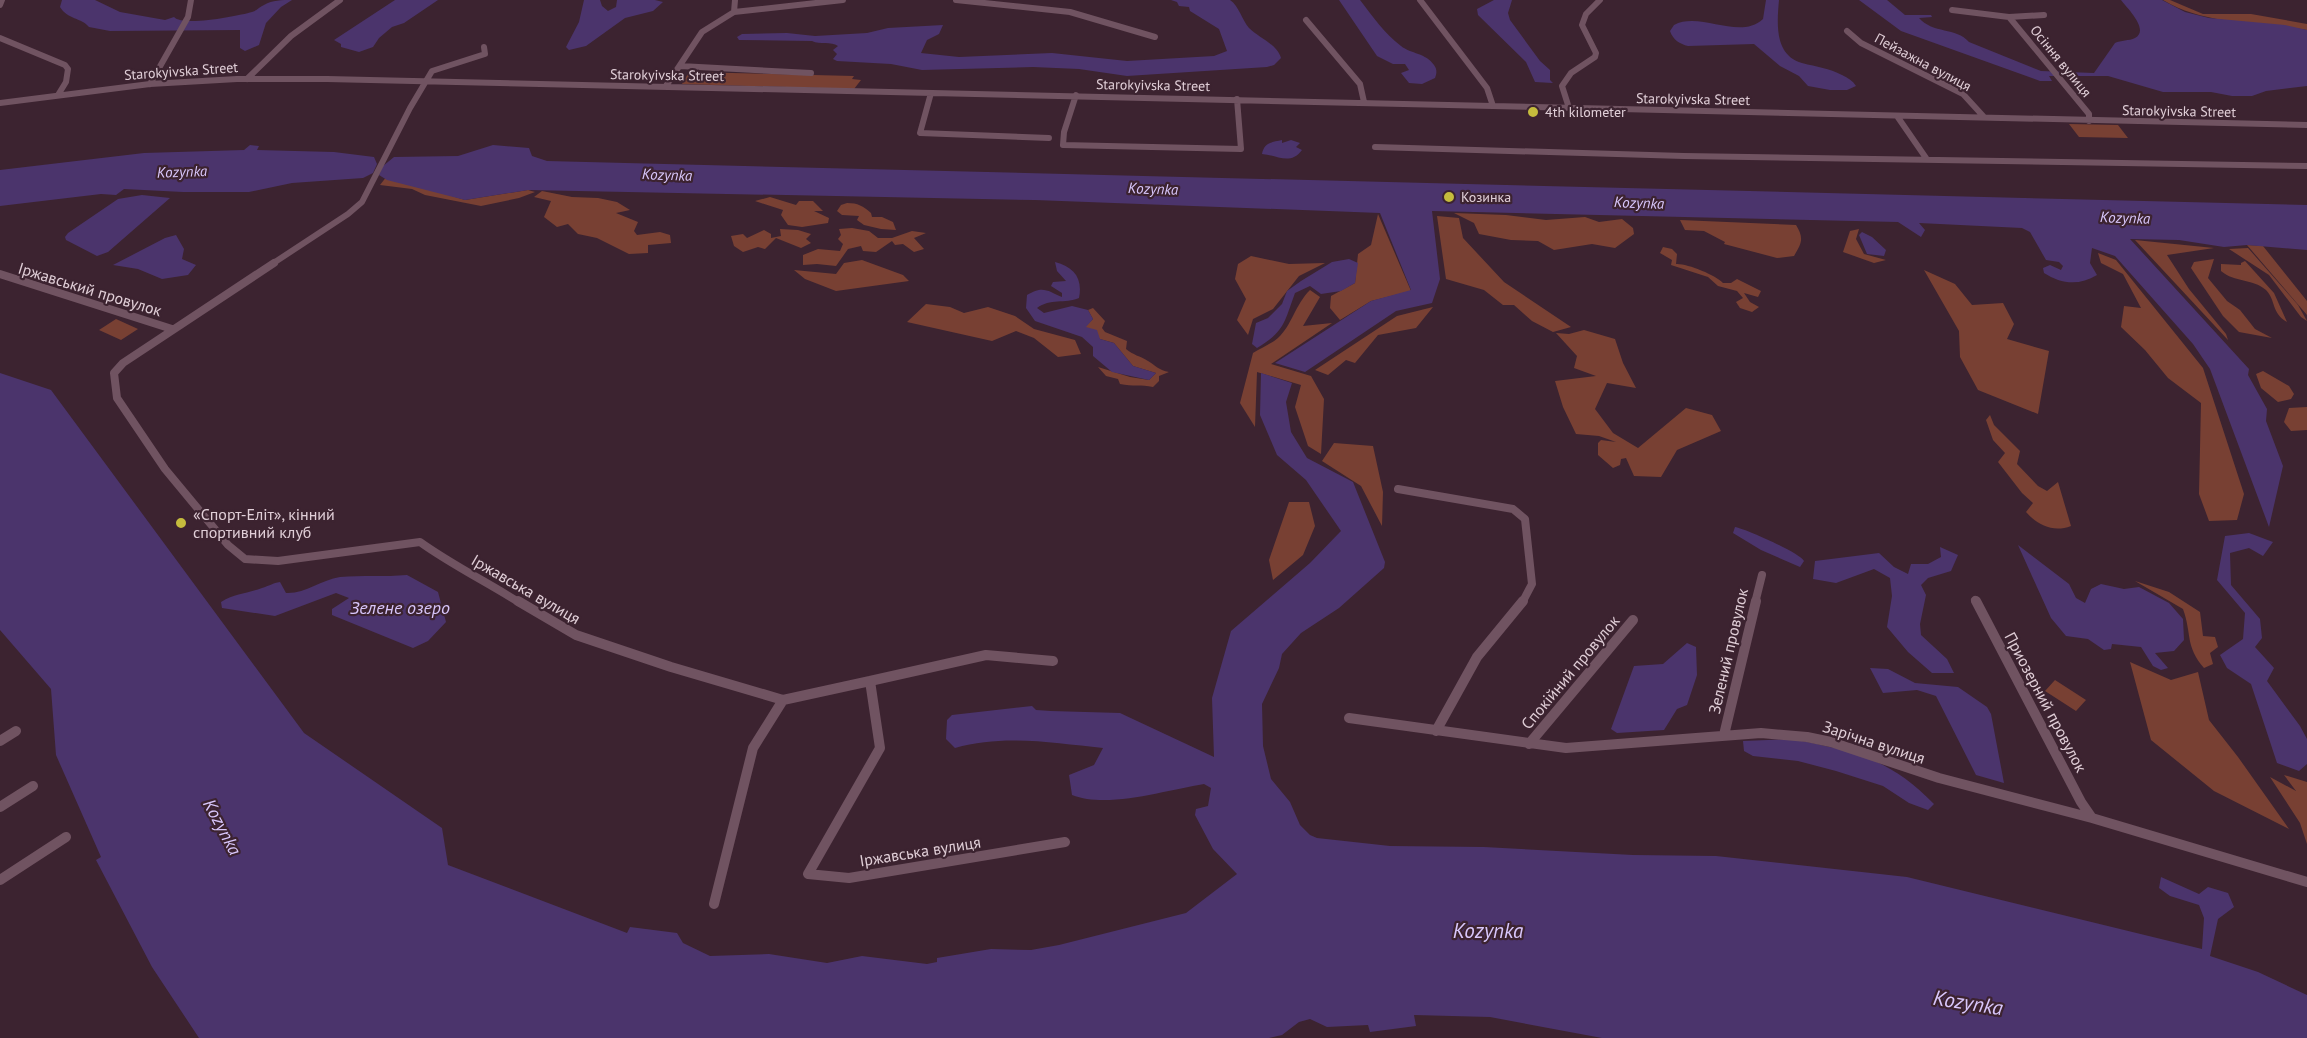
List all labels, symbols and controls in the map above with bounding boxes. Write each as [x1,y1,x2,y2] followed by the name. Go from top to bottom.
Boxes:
[2026,21,2096,101] street label: Осіння вулиця
[1872,29,1974,95] street label: Пейзажна вулиця
[123,58,239,84] street label: Starokyivska Street
[610,65,724,85] street label: Starokyivska Street
[1096,75,1210,95] street label: Starokyivska Street
[1636,89,1750,109] street label: Starokyivska Street
[2122,101,2236,121] street label: Starokyivska Street
[1545,103,1626,121] place label: 4th kilometer
[1526,105,1540,119] marker: 4th kilometer
[157,161,208,182] water label: Kozynka
[642,164,693,185] water label: Kozynka
[1128,178,1179,199] water label: Kozynka
[1461,188,1511,206] place label: Козинка
[1442,190,1456,204] marker: Козинка
[1614,192,1665,213] water label: Kozynka
[2100,207,2151,228] water label: Kozynka
[16,258,164,320] street label: Іржавський провулок
[193,504,335,542] place label: «Спорт-Еліт», кінний спортивний клуб
[174,516,188,530] marker: «Спорт-Еліт», кінний спортивний клуб
[468,550,584,628] street label: Іржавська вулиця
[1704,586,1752,716] street label: Зелений провулок
[350,596,450,619] water label: Зелене озеро
[1517,611,1624,733] street label: Спокійний провулок
[2001,628,2092,776] street label: Приозерний провулок
[1820,716,1928,768] street label: Зарічна вулиця
[198,795,247,859] water label: Kozynka
[858,832,982,870] street label: Іржавська вулиця
[1453,917,1524,944] water label: Kozynka
[1931,984,2006,1021] water label: Kozynka

